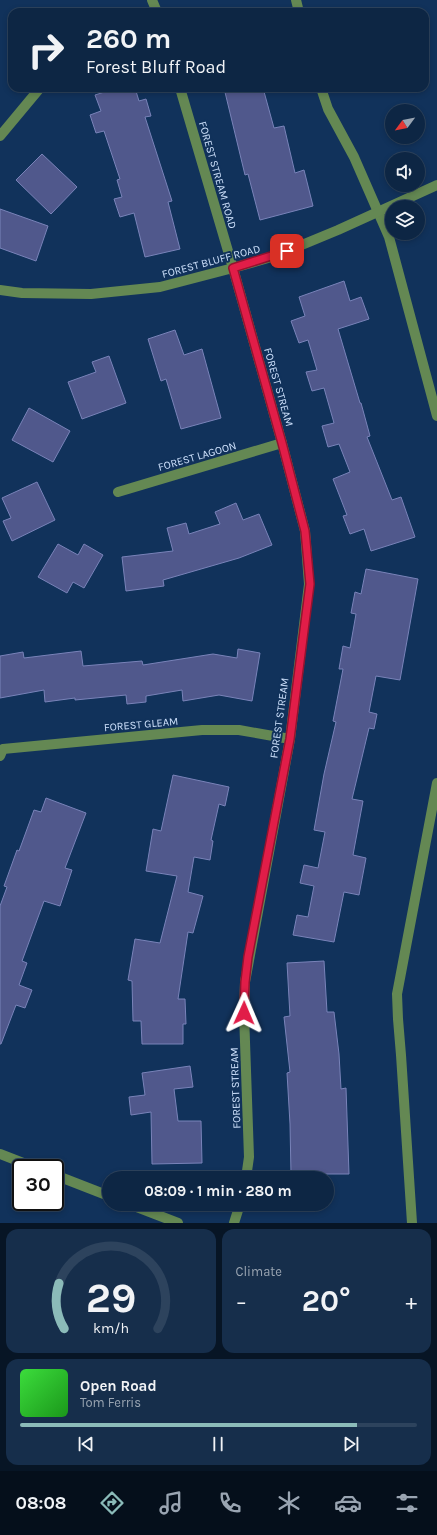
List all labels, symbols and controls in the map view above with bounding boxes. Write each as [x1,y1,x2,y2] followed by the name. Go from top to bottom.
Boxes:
[86,22,171,55] text: 260 m
[20,24,72,76] icon: right
[86,56,226,78] text: Forest Bluff Road
[385,104,425,144] north arrow
[385,104,425,240] map controls
[196,120,239,230] street label: FOREST STREAM ROAD
[385,152,425,192] button: sound
[385,200,425,240] button: layers
[270,234,304,268] pin
[276,240,298,262] icon: arrive
[161,242,262,281] street label: FOREST BLUFF ROAD
[261,346,296,428] street label: FOREST STREAM
[156,439,238,474] street label: FOREST LAGOON
[267,677,292,759] street label: FOREST STREAM
[103,715,179,734] street label: FOREST GLEAM
[223,992,265,1034] position arrow
[228,1047,243,1129] street label: FOREST STREAM
[12,1159,64,1211] speed limit sign: 30
[144,1182,292,1200] text: 08:09 · 1 min · 280 m
[236,1264,282,1279] text: Climate
[85,1274,136,1322] text: 29
[302,1283,351,1319] text: 20°
[236,1289,247,1315] text: −
[405,1289,417,1315] text: +
[93,1320,129,1337] text: km/h
[80,1377,157,1395] text: Open Road
[80,1395,141,1410] text: Tom Ferris
[75,1433,97,1455] icon: previous
[207,1433,229,1455] icon: pause
[340,1433,362,1455] icon: next
[98,1489,126,1517] icon: directions
[157,1489,185,1517] icon: music
[216,1489,244,1517] icon: phone
[275,1489,303,1517] icon: climate
[334,1489,362,1517] icon: car
[393,1489,421,1517] icon: filters
[16,1492,66,1514] text: 08:08

